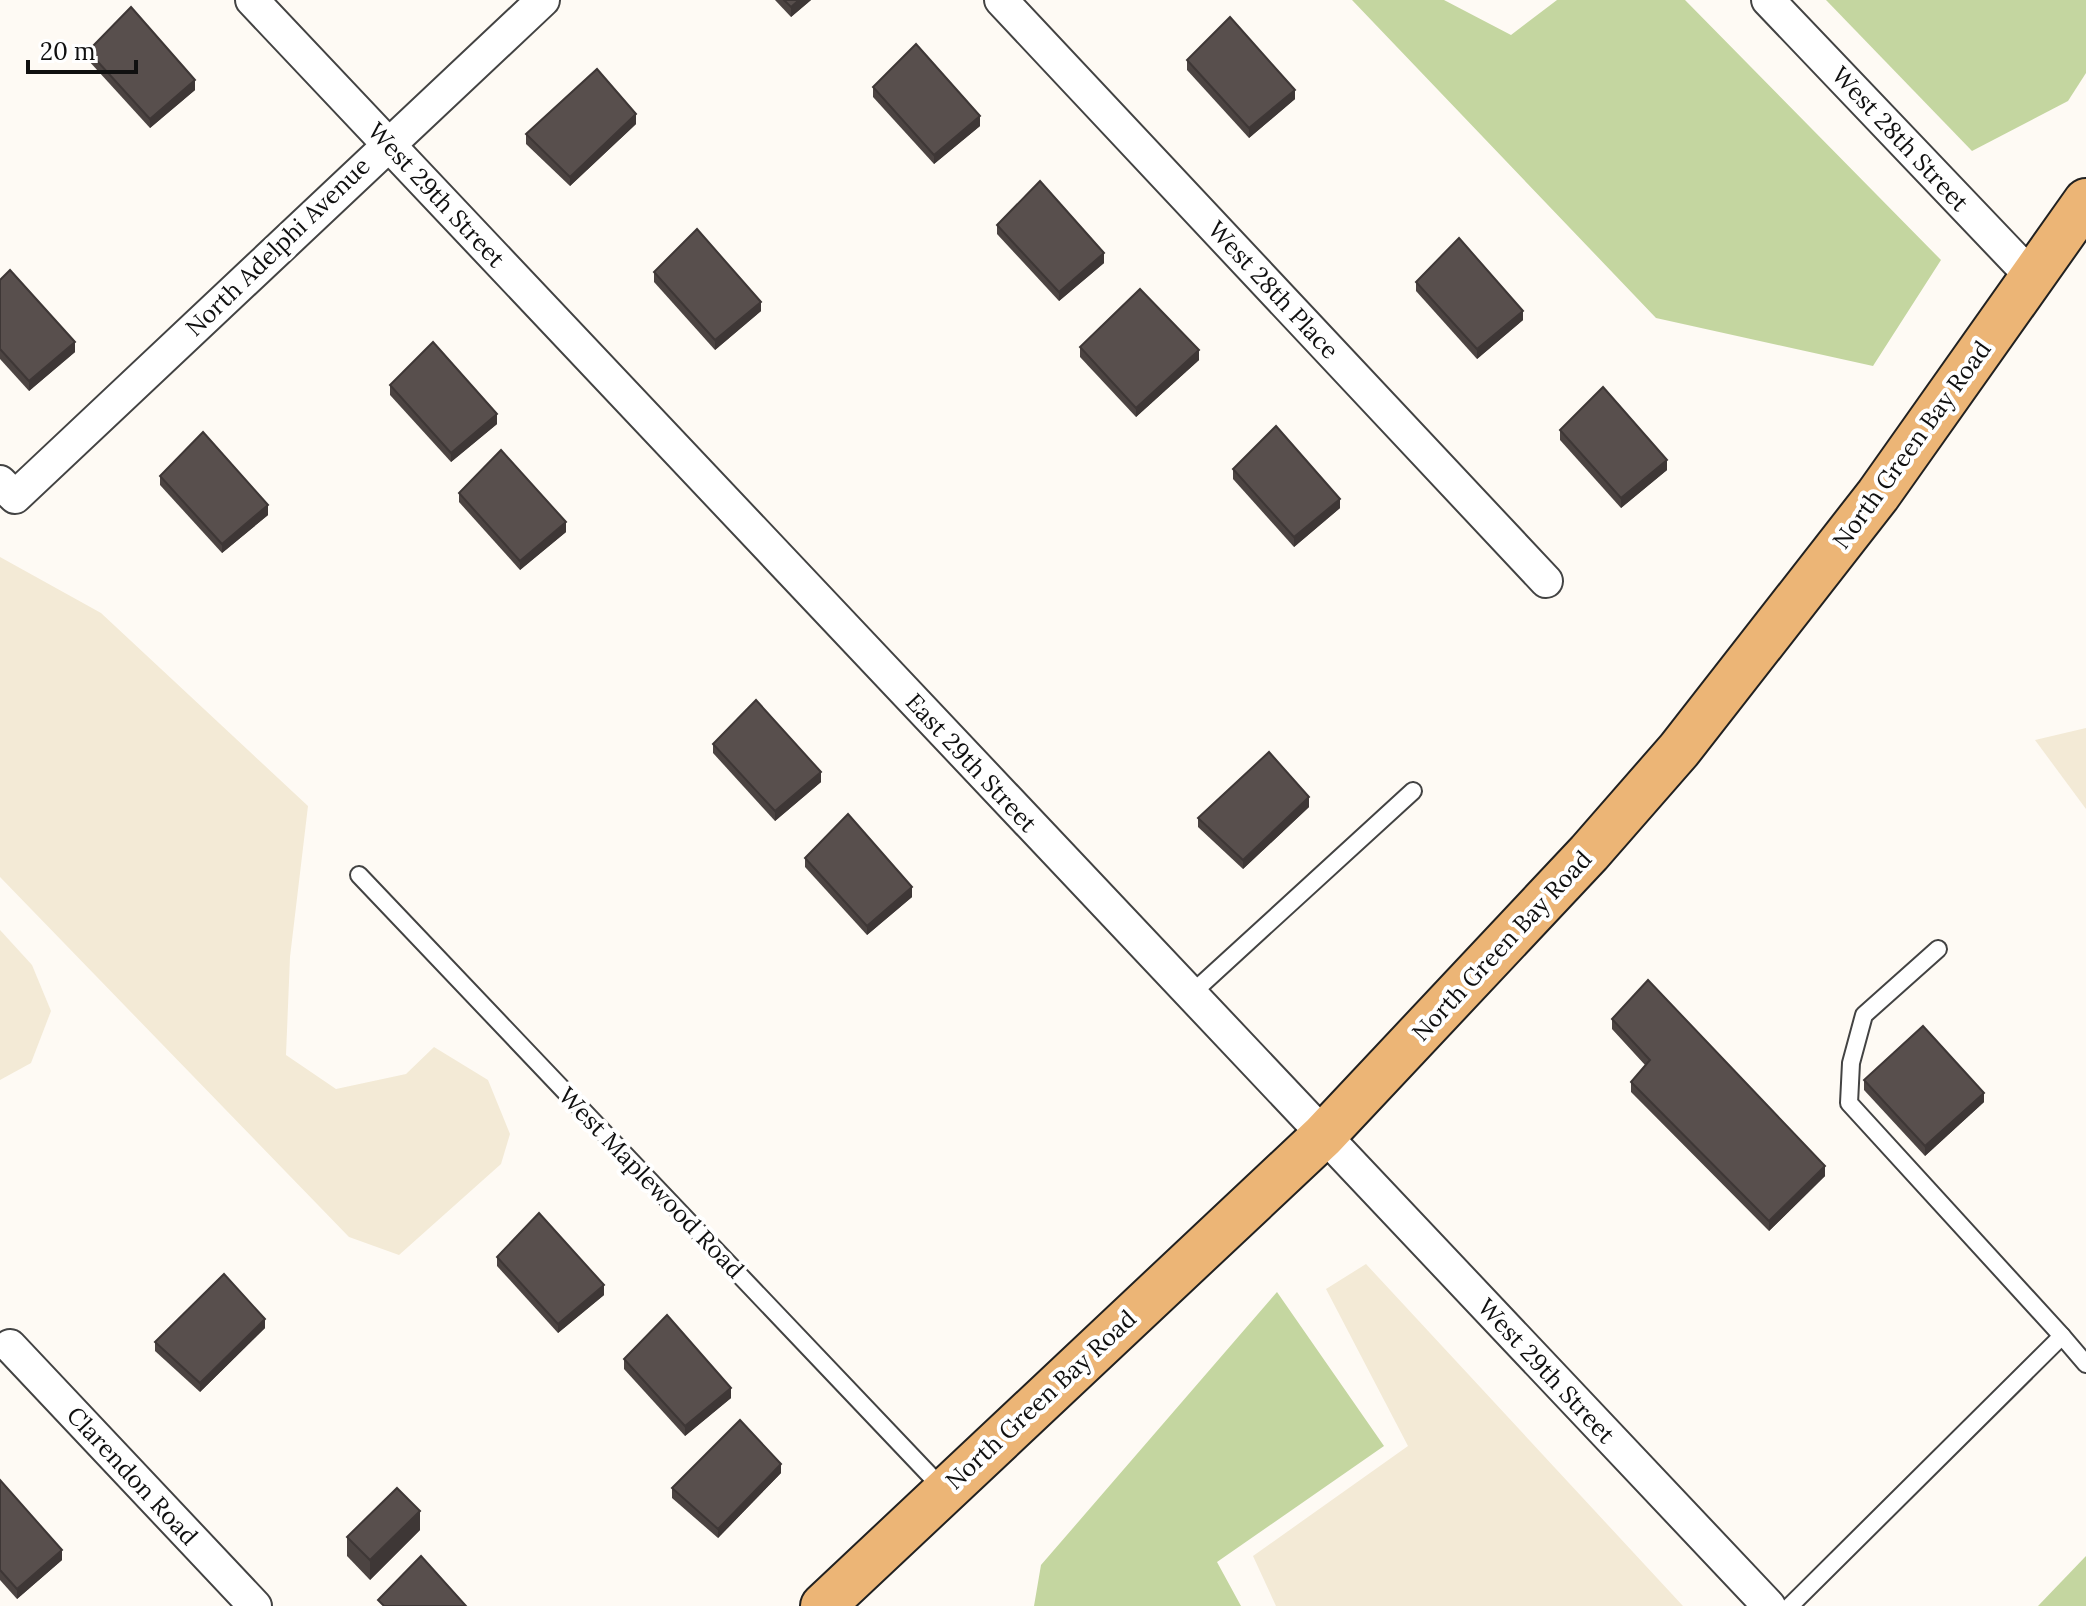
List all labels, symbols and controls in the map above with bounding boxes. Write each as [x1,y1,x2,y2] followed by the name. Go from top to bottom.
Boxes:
[28,24,136,74] scale bar
[40,36,96,67] text: 20 m
[1825,60,1976,218] street label: West 28th Street
[361,116,512,274] street label: West 29th Street
[179,150,376,343] street label: North Adelphi Avenue
[1201,214,1345,365] street label: West 28th Place
[1826,335,1997,555] street label: North Green Bay Road
[899,687,1044,839] street label: East 29th Street
[1405,844,1598,1048] street label: North Green Bay Road
[552,1080,751,1285] street label: West Maplewood Road
[1471,1292,1622,1450] street label: West 29th Street
[939,1303,1143,1496] street label: North Green Bay Road
[60,1400,205,1551] street label: Clarendon Road

